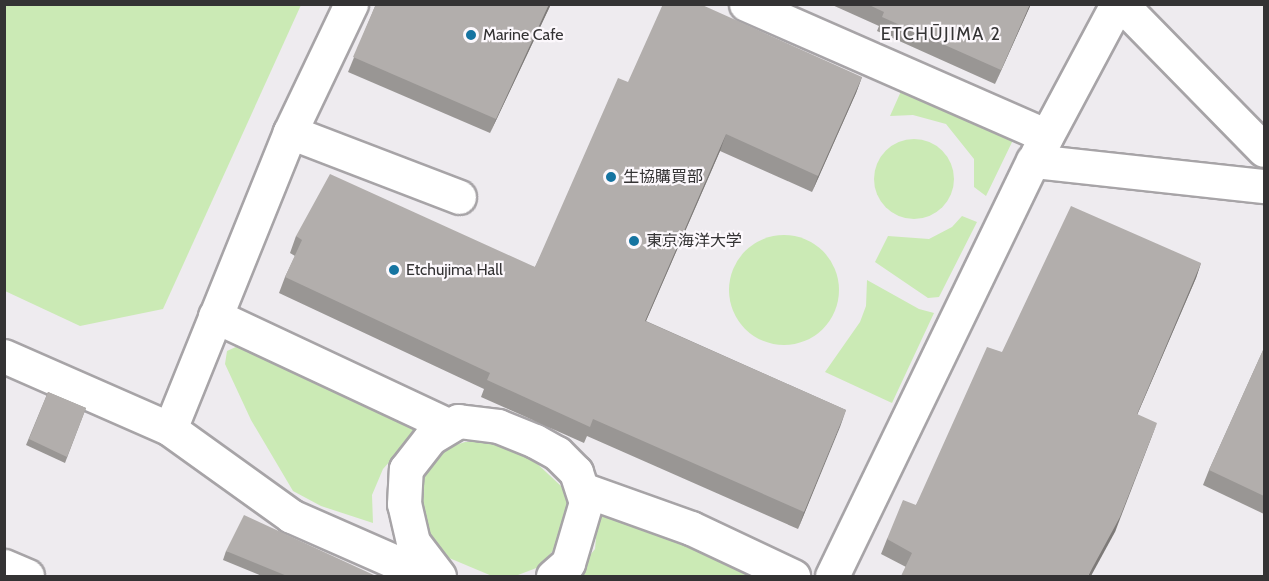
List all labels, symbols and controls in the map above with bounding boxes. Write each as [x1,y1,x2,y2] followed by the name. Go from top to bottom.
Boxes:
[881,23,1001,45] district label: ETCHŪJIMA 2
[483,25,564,45] place label: Marine Cafe
[464,28,478,42] marker: Marine Cafe
[623,167,703,187] place label: 生協購買部
[604,170,618,184] marker: 生協購買部
[646,231,742,251] place label: 東京海洋大学
[627,234,641,248] marker: 東京海洋大学
[406,260,503,280] place label: Etchujima Hall
[387,263,401,277] marker: Etchujima Hall

